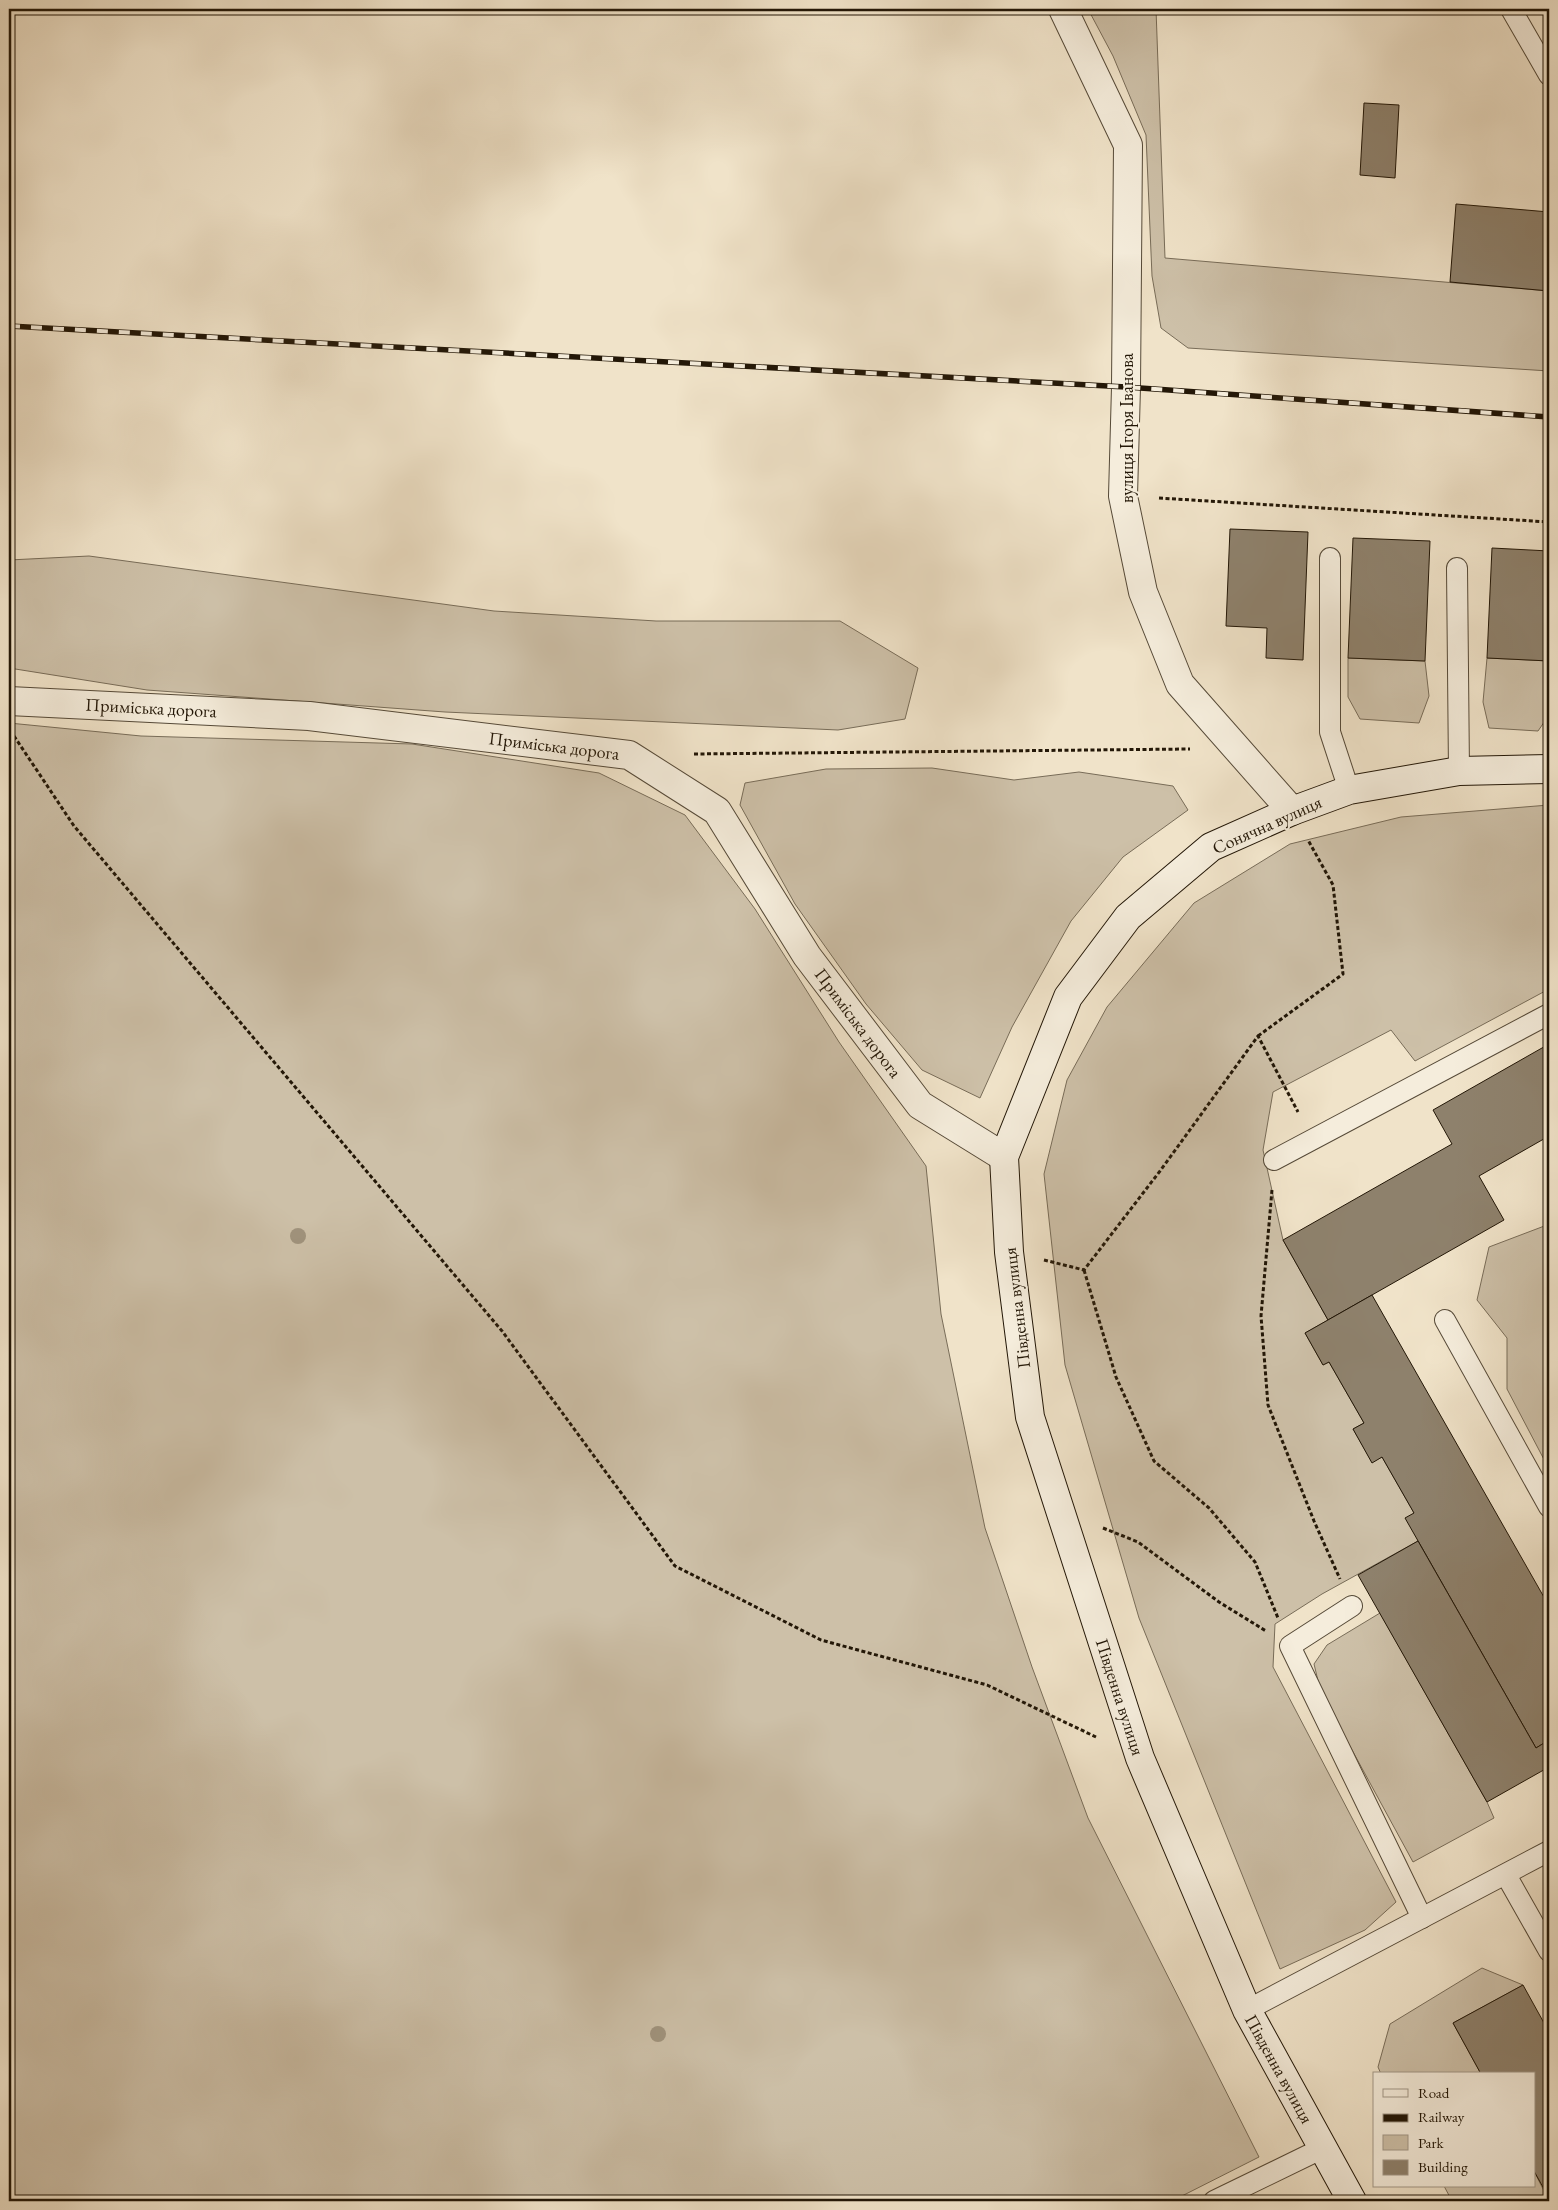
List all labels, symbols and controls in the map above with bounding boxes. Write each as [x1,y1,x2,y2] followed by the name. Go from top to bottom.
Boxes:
[1115,352,1138,503] street label: вулиця Ігоря Іванова
[85,693,218,722] street label: Приміська дорога
[487,726,622,765] street label: Приміська дорога
[1208,790,1325,859] street label: Сонячна вулиця
[810,963,908,1083] street label: Приміська дорога
[998,1246,1035,1370] street label: Південна вулиця
[1091,1635,1150,1758] street label: Південна вулиця
[1240,2010,1319,2128] street label: Південна вулиця
[1373,2072,1536,2188] legend
[1418,2083,1450,2102] text: Road
[1418,2107,1465,2126] text: Railway
[1418,2133,1445,2152] text: Park
[1418,2157,1468,2176] text: Building

